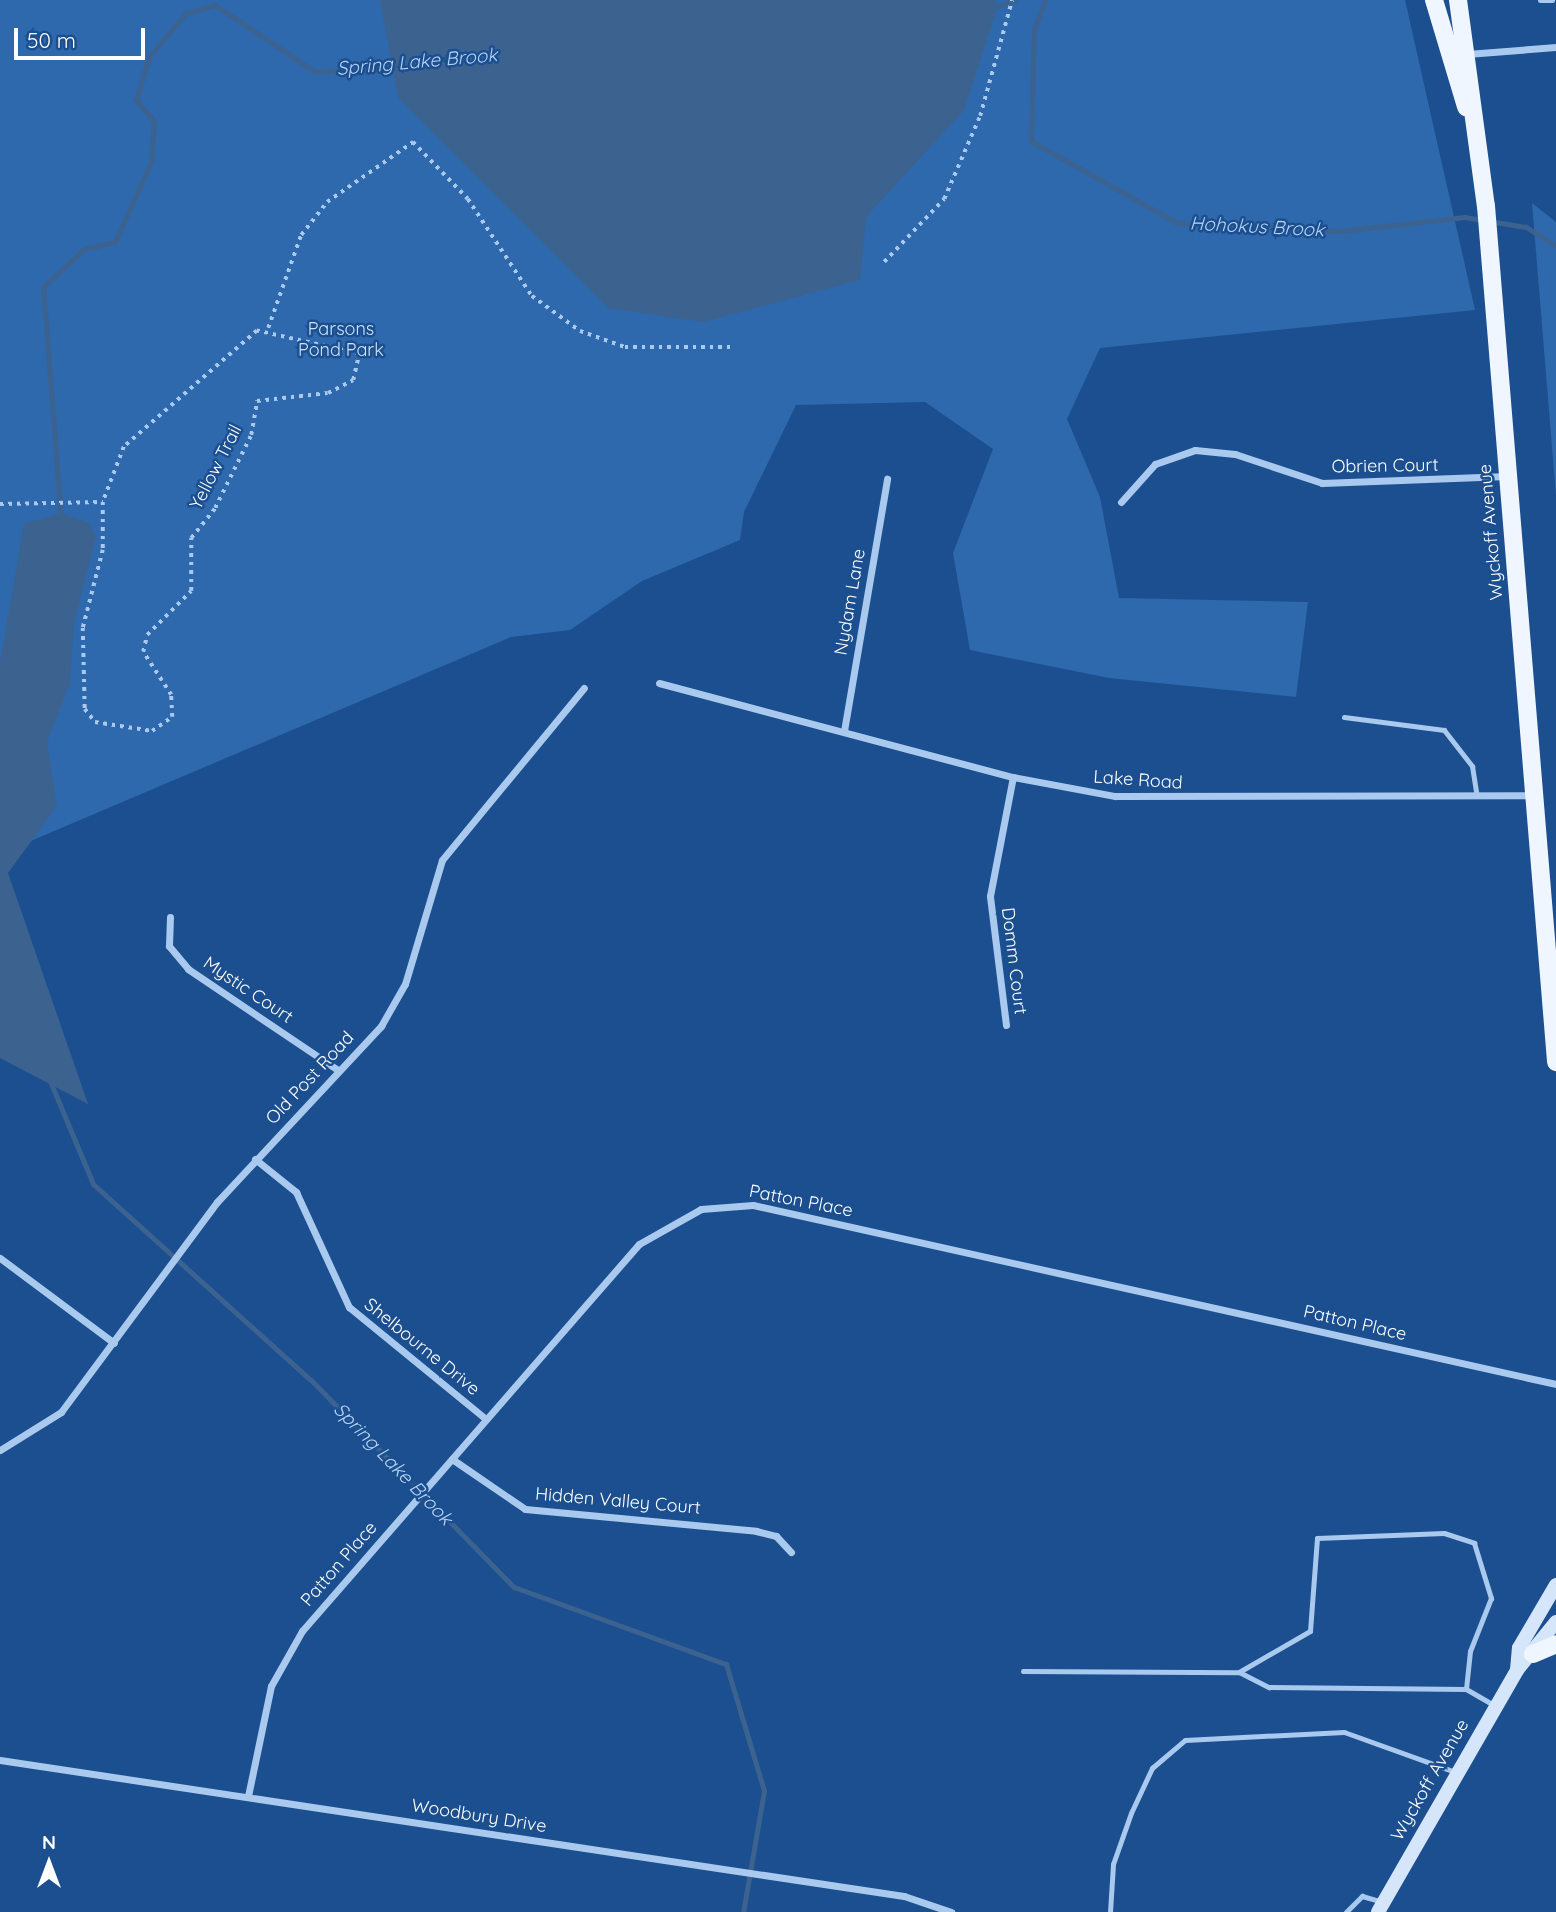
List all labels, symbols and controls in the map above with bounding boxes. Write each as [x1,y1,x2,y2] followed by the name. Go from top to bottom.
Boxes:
[18,14,149,58] scale bar
[27,27,76,53] text: 50 m
[336,44,498,80] water label: Spring Lake Brook
[1189,212,1325,242] water label: Hohokus Brook
[298,319,384,362] park label: Parsons Pond Park
[185,421,247,513] street label: Yellow Trail
[1331,454,1439,478] street label: Obrien Court
[1474,463,1508,601] street label: Wyckoff Avenue
[830,547,870,657] street label: Nydam Lane
[1093,766,1183,794] street label: Lake Road
[997,906,1031,1016] street label: Domm Court
[199,952,297,1028] street label: Mystic Court
[261,1027,359,1129] street label: Old Post Road
[747,1180,855,1222] street label: Patton Place
[360,1294,484,1400] street label: Shelbourne Drive
[1301,1301,1409,1345] street label: Patton Place
[329,1398,457,1530] water label: Spring Lake Brook
[534,1483,702,1519] street label: Hidden Valley Court
[296,1517,382,1611] street label: Patton Place
[1387,1716,1473,1844] street label: Wyckoff Avenue
[410,1795,548,1837] street label: Woodbury Drive
[14,1828,84,1898] north arrow
[42,1830,56,1854] text: N

